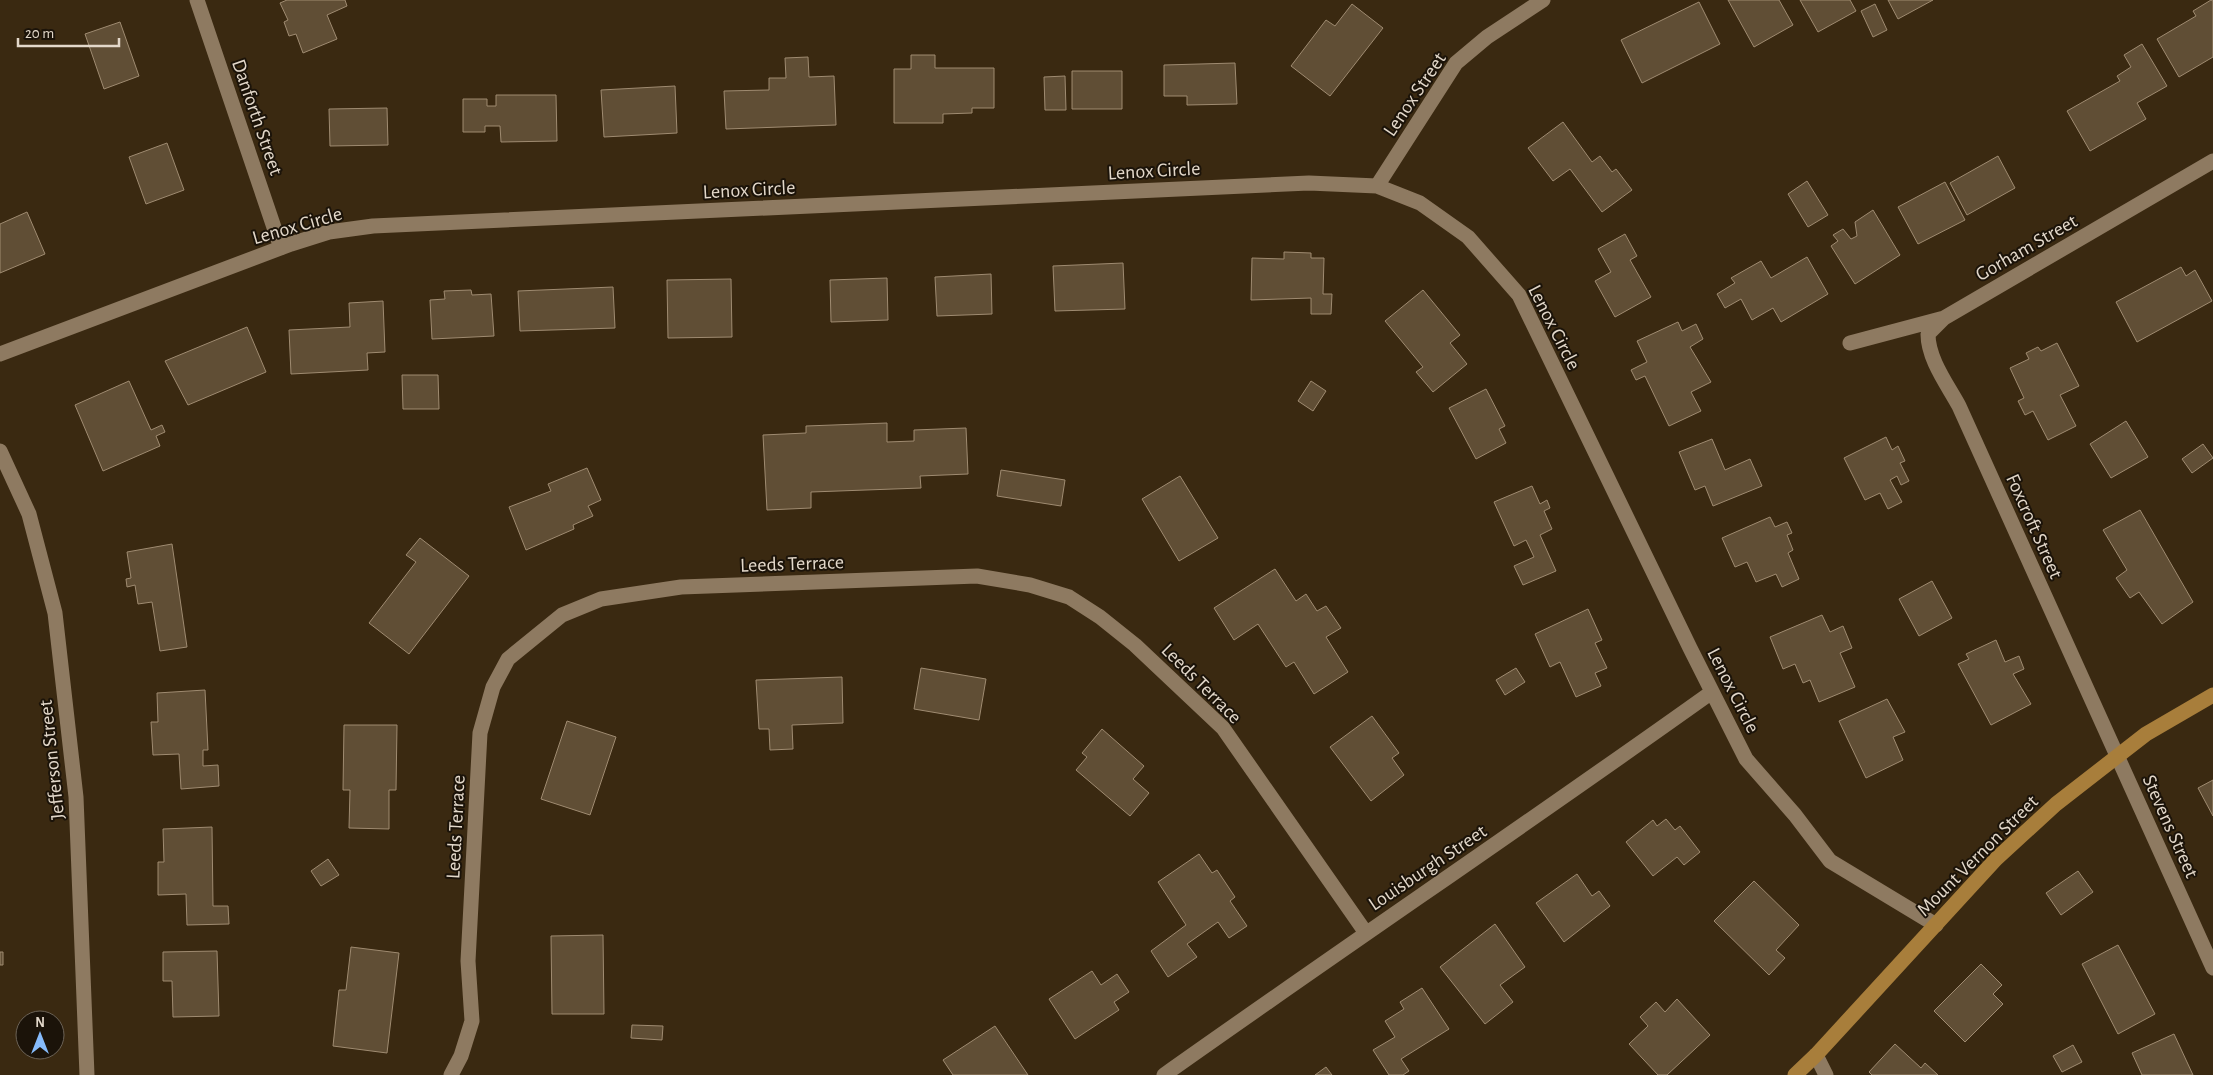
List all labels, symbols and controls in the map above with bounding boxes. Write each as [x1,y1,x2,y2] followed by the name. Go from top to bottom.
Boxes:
[18,15,119,47] scale bar
[25,26,54,41] text: 20 m
[1380,49,1450,140] street label: Lenox Street
[228,57,286,178] street label: Danforth Street
[1107,159,1201,183] street label: Lenox Circle
[702,178,796,202] street label: Lenox Circle
[250,204,345,248] street label: Lenox Circle
[1972,211,2081,285] street label: Gorham Street
[1524,282,1584,373] street label: Lenox Circle
[2002,471,2066,582] street label: Foxcroft Street
[740,552,844,576] street label: Leeds Terrace
[1157,640,1245,728] street label: Leeds Terrace
[1703,645,1763,736] street label: Lenox Circle
[36,698,68,821] street label: Jefferson Street
[2139,772,2202,881] street label: Stevens Street
[443,775,469,880] street label: Leeds Terrace
[1913,791,2042,920] street label: Mount Vernon Street
[1365,821,1491,915] street label: Louisburgh Street
[15,1010,65,1060] north arrow
[35,1016,45,1030] text: N

